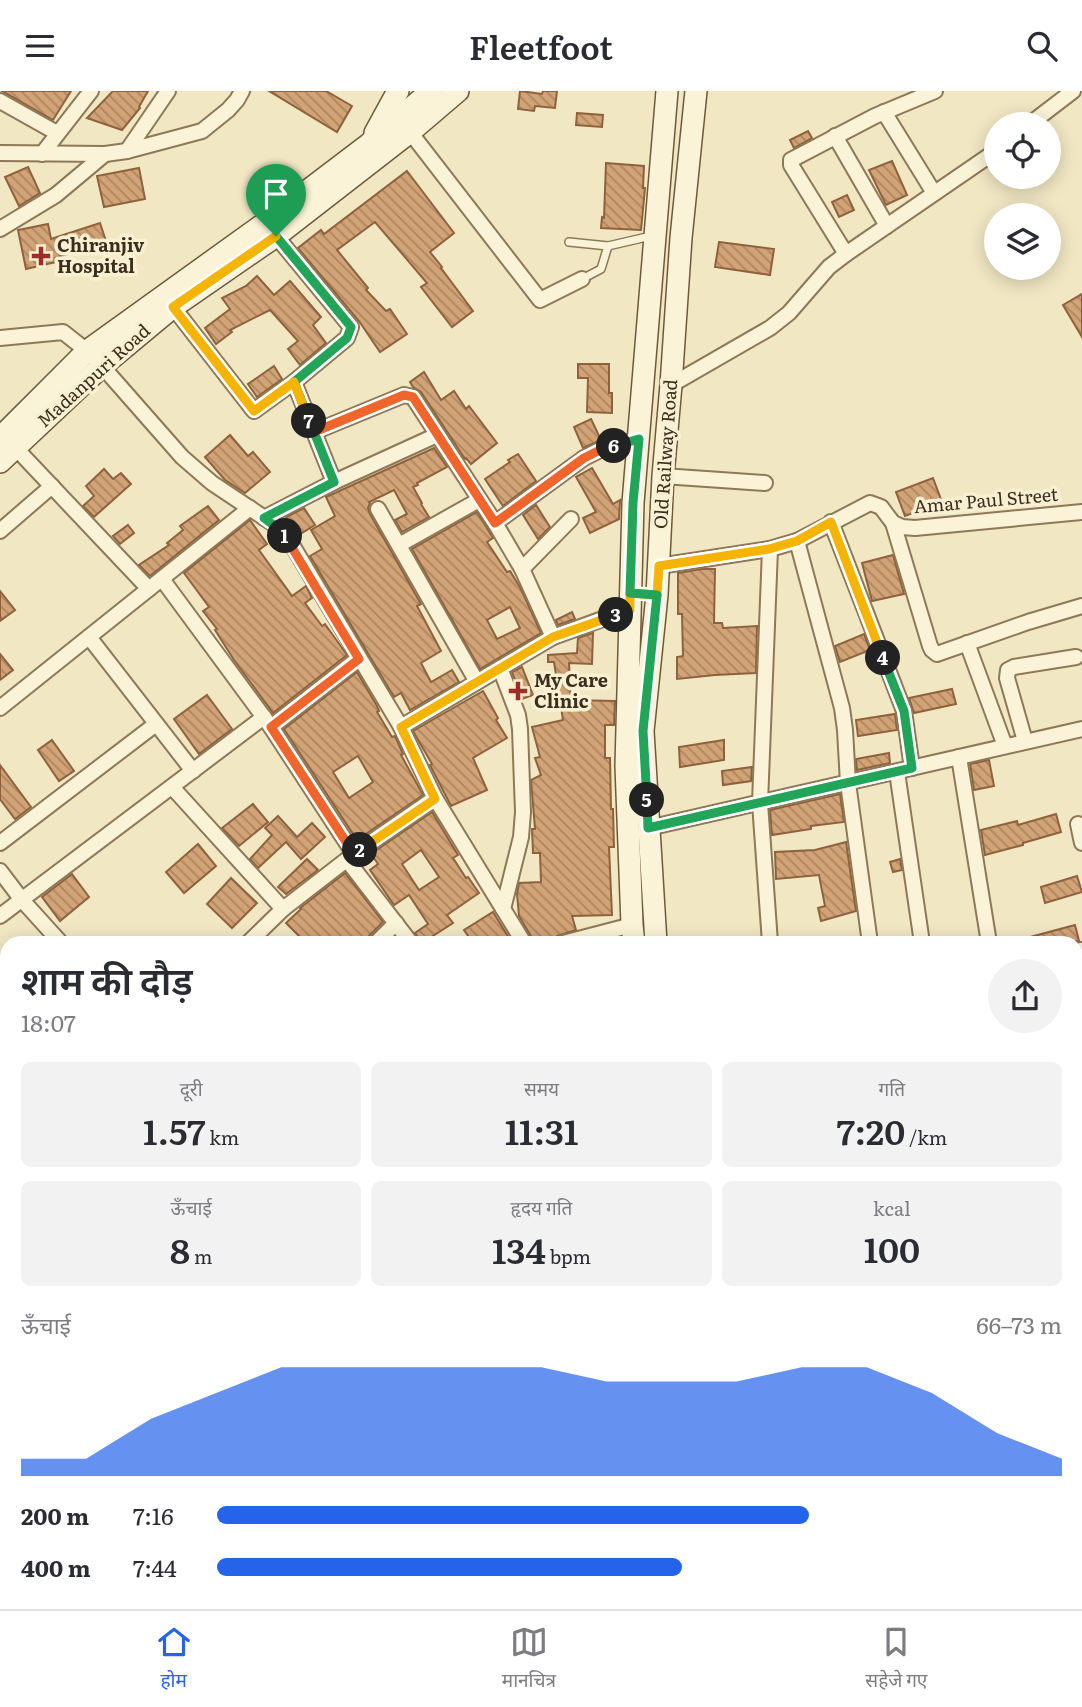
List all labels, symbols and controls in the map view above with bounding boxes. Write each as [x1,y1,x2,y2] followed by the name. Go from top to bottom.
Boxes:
[469,22,613,70] text: Fleetfoot
[21,27,59,65] icon: menu
[1023,27,1061,65] icon: search
[984,112,1061,280] map controls
[984,112,1061,189] button: locate
[246,164,306,236] pin
[257,175,295,213] icon: arrive
[984,203,1061,280] button: layers
[57,231,145,279] place label: Chiranjiv Hospital
[31,246,51,266] marker: Chiranjiv Hospital
[31,317,155,433] street label: Madanpuri Road
[646,378,683,530] street label: Old Railway Road
[292,403,326,439] pin: 7
[303,406,314,434] text: 7
[596,429,632,463] pin: 6
[608,431,619,459] text: 6
[913,480,1060,519] street label: Amar Paul Street
[268,519,302,553] pin: 1
[281,521,288,549] text: 1
[598,597,634,633] pin: 3
[610,600,621,628] text: 3
[866,641,900,675] pin: 4
[877,643,888,671] text: 4
[534,666,608,714] place label: My Care Clinic
[508,681,528,701] marker: My Care Clinic
[630,783,664,817] pin: 5
[641,785,652,813] text: 5
[342,833,378,867] pin: 2
[354,835,365,863] text: 2
[21,950,193,1007] text: शाम की दौड़
[988,959,1062,1033] button: share
[21,1005,76,1039] text: 18:07
[180,1074,203,1102] text: दूरी
[524,1074,559,1102] text: समय
[879,1074,905,1102] text: गति
[143,1104,206,1156] text: 1.57
[505,1104,578,1156] text: 11:31
[837,1104,905,1156] text: 7:20
[206,1123,239,1151] text: km
[905,1123,947,1151] text: /km
[171,1193,212,1221] text: ऊँचाई
[511,1193,572,1221] text: हृदय गति
[873,1194,911,1222] text: kcal
[864,1222,920,1274] text: 100
[170,1223,190,1275] text: 8
[492,1223,546,1275] text: 134
[190,1242,212,1270] text: m
[546,1242,591,1270] text: bpm
[21,1307,71,1341] text: ऊँचाई
[976,1307,1062,1341] text: 66–73 m
[21,1498,89,1532] text: 200 m
[133,1498,174,1532] text: 7:16
[21,1550,91,1584] text: 400 m
[133,1550,177,1584] text: 7:44
[155,1623,193,1695] tab: होम
[502,1623,556,1695] tab: मानचित्र
[865,1623,927,1695] tab: सहेजे गए

